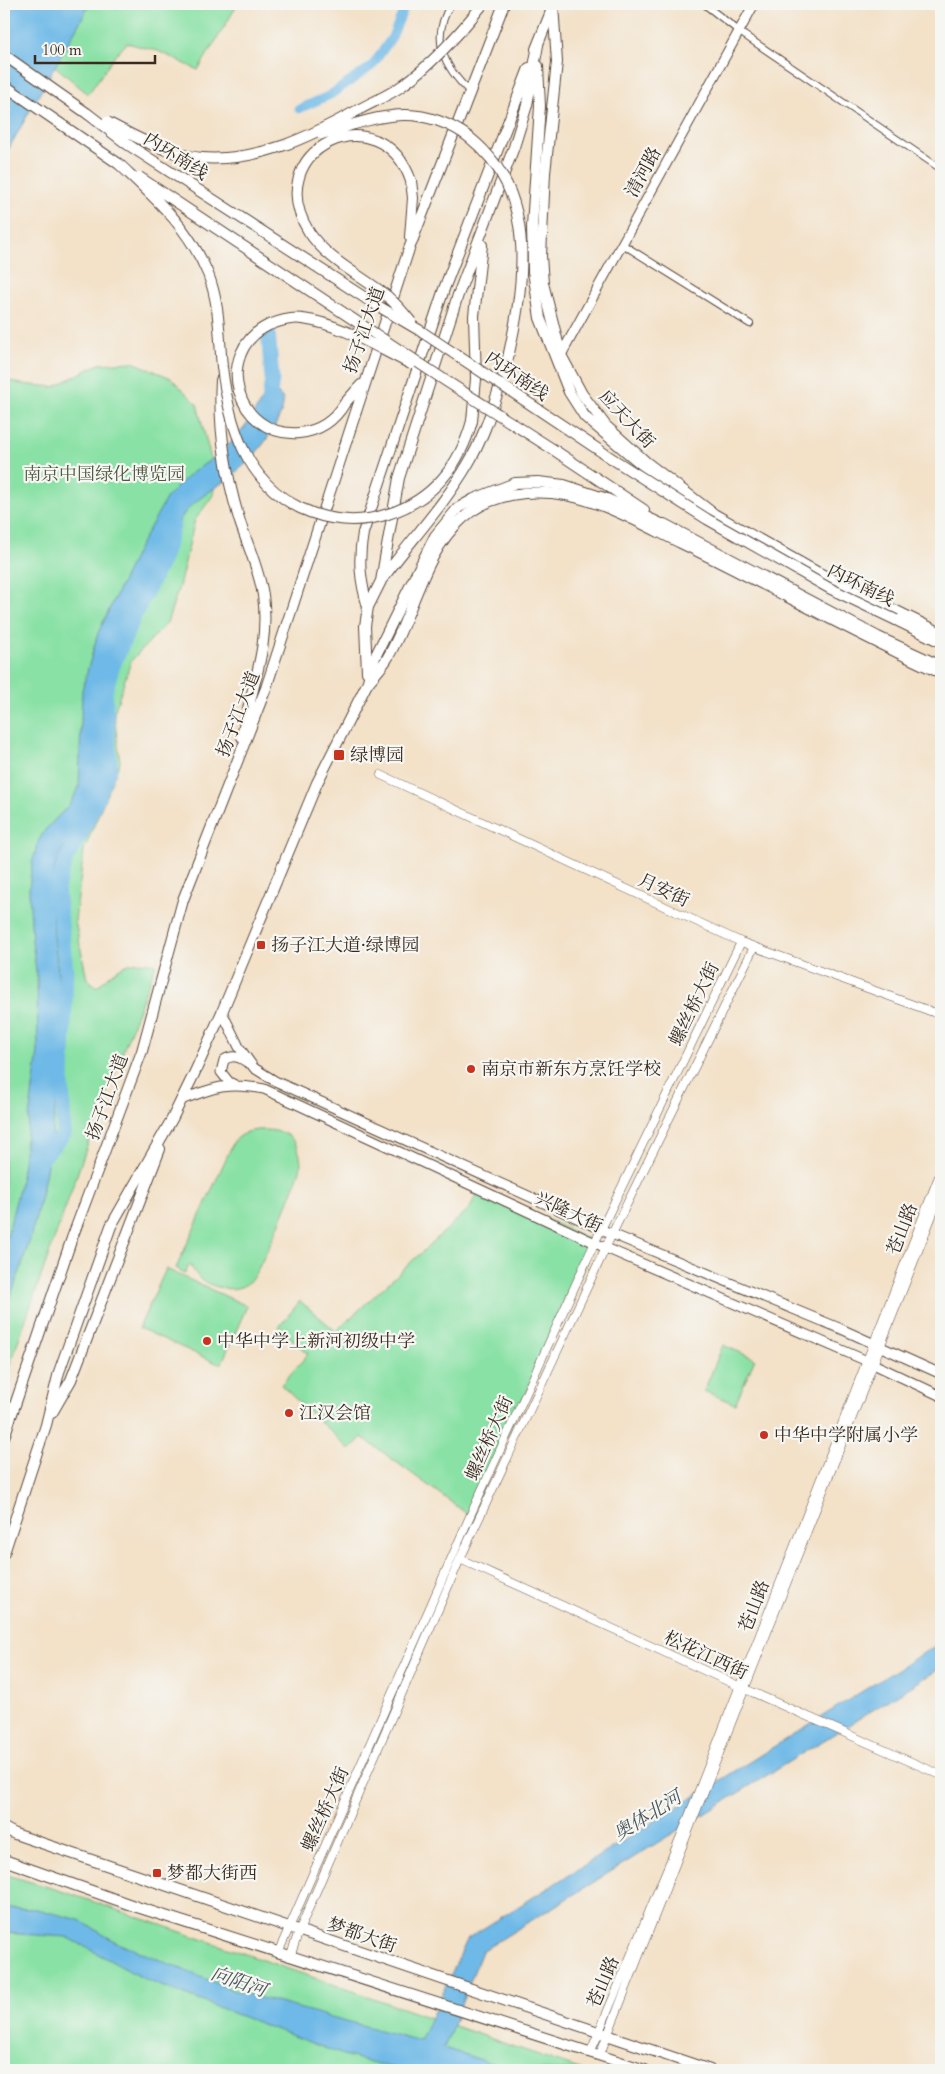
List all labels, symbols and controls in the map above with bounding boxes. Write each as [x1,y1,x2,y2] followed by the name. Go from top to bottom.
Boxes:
[35,32,155,64] scale bar
[42,40,82,60] text: 100 m
[139,127,213,186] street label: 内环南线
[619,143,667,202] street label: 清河路
[338,284,391,377] street label: 扬子江大道
[480,346,554,407] street label: 内环南线
[593,384,660,454] street label: 应天大街
[23,462,185,487] park label: 南京中国绿化博览园
[823,558,899,612] street label: 内环南线
[211,668,266,761] street label: 扬子江大道
[350,743,404,768] place label: 绿博园
[332,748,346,762] marker: 绿博园
[634,868,694,913] street label: 月安街
[271,933,420,958] place label: 扬子江大道·绿博园
[255,939,267,951] marker: 扬子江大道·绿博园
[663,958,725,1050] street label: 螺丝桥大街
[80,1051,135,1144] street label: 扬子江大道
[481,1057,661,1082] place label: 南京市新东方烹饪学校
[465,1063,477,1075] marker: 南京市新东方烹饪学校
[531,1186,607,1239] street label: 兴隆大街
[881,1199,924,1259] street label: 苍山路
[217,1329,415,1354] place label: 中华中学上新河初级中学
[201,1335,213,1347] marker: 中华中学上新河初级中学
[460,1392,519,1484] street label: 螺丝桥大街
[299,1401,371,1426] place label: 江汉会馆
[283,1407,295,1419] marker: 江汉会馆
[774,1423,918,1448] place label: 中华中学附属小学
[758,1429,770,1441] marker: 中华中学附属小学
[733,1576,776,1636] street label: 苍山路
[660,1625,752,1686] street label: 松花江西街
[296,1763,355,1855] street label: 螺丝桥大街
[608,1783,689,1847] water label: 奥体北河
[167,1861,257,1886] place label: 梦都大街西
[151,1867,163,1879] marker: 梦都大街西
[324,1912,400,1959] street label: 梦都大街
[581,1952,626,2012] street label: 苍山路
[207,1960,273,2004] water label: 向阳河

